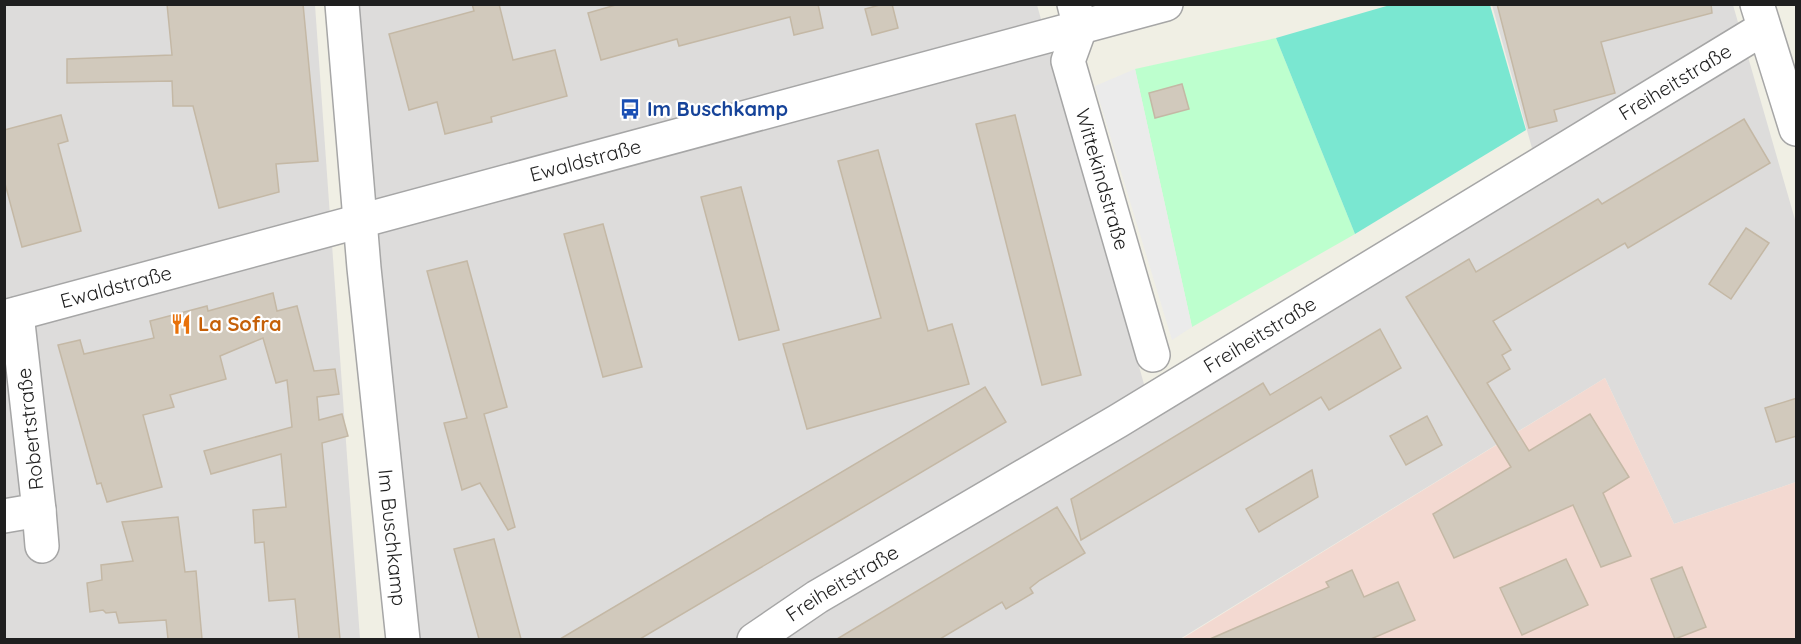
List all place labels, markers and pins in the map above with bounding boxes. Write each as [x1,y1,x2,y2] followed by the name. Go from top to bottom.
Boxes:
[647,96,788,121] place label: Im Buschkamp
[618,97,642,121] bus stop icon: Im Buschkamp
[198,311,282,336] place label: La Sofra
[169,312,193,336] restaurant icon: La Sofra

